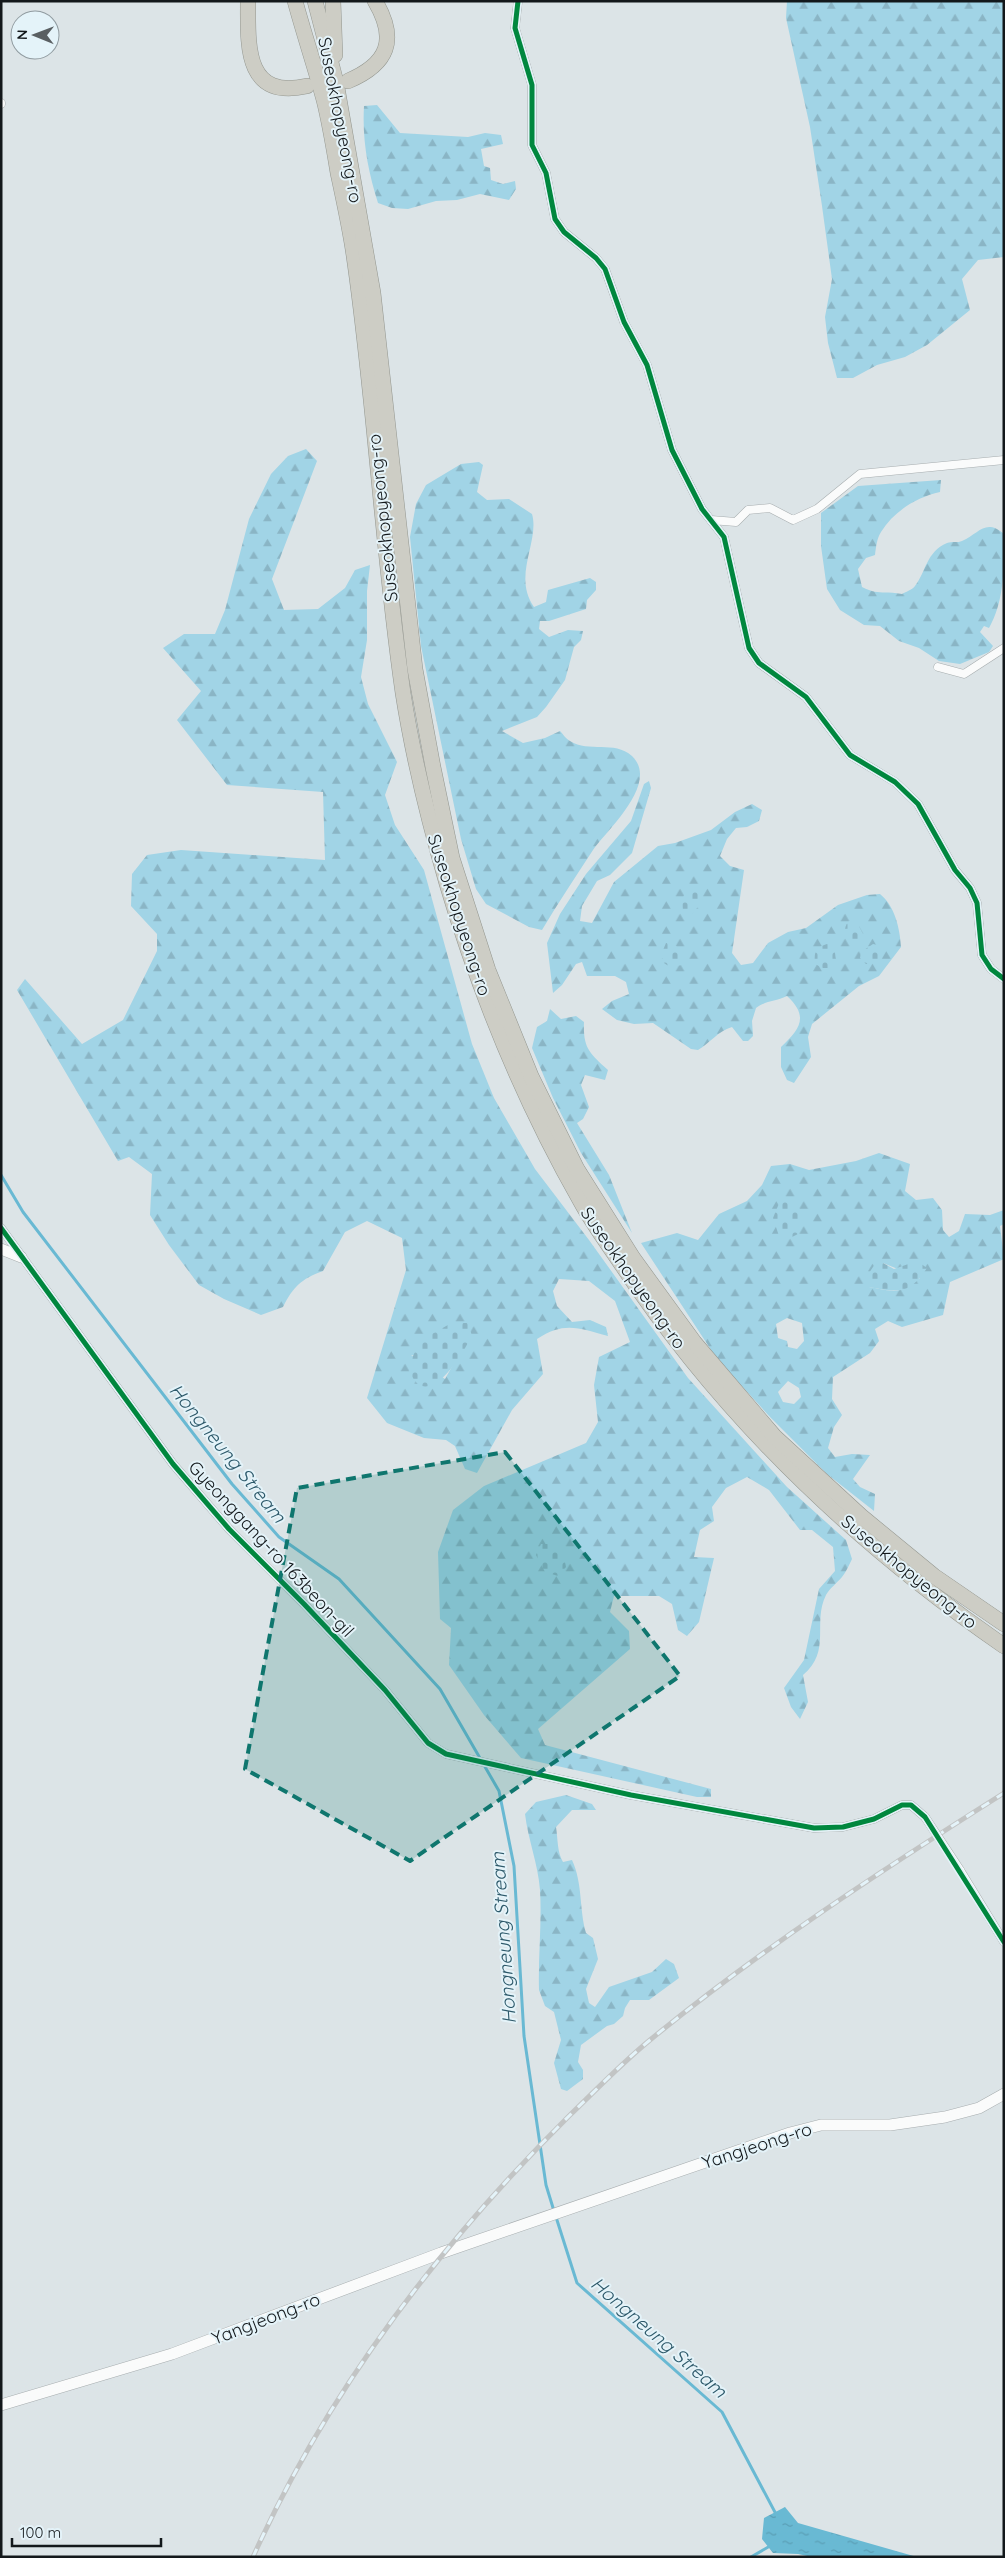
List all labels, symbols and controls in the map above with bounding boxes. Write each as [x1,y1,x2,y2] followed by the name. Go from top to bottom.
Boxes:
[10,10,60,60] north arrow
[13,29,31,40] text: N
[313,35,368,205] street label: Suseokhopyeong-ro
[362,433,403,603] street label: Suseokhopyeong-ro
[422,831,496,999] street label: Suseokhopyeong-ro
[576,1202,691,1353] street label: Suseokhopyeong-ro
[164,1379,292,1528] water label: Hongneung Stream
[184,1456,359,1642] street label: Gyeonggang-ro 163beon-gil
[837,1510,982,1634] street label: Suseokhopyeong-ro
[485,1851,521,2025] water label: Hongneung Stream
[699,2117,815,2174] street label: Yangjeong-ro
[586,2271,732,2403] water label: Hongneung Stream
[208,2287,323,2350] street label: Yangjeong-ro
[12,2516,161,2548] scale bar
[20,2523,61,2542] text: 100 m

